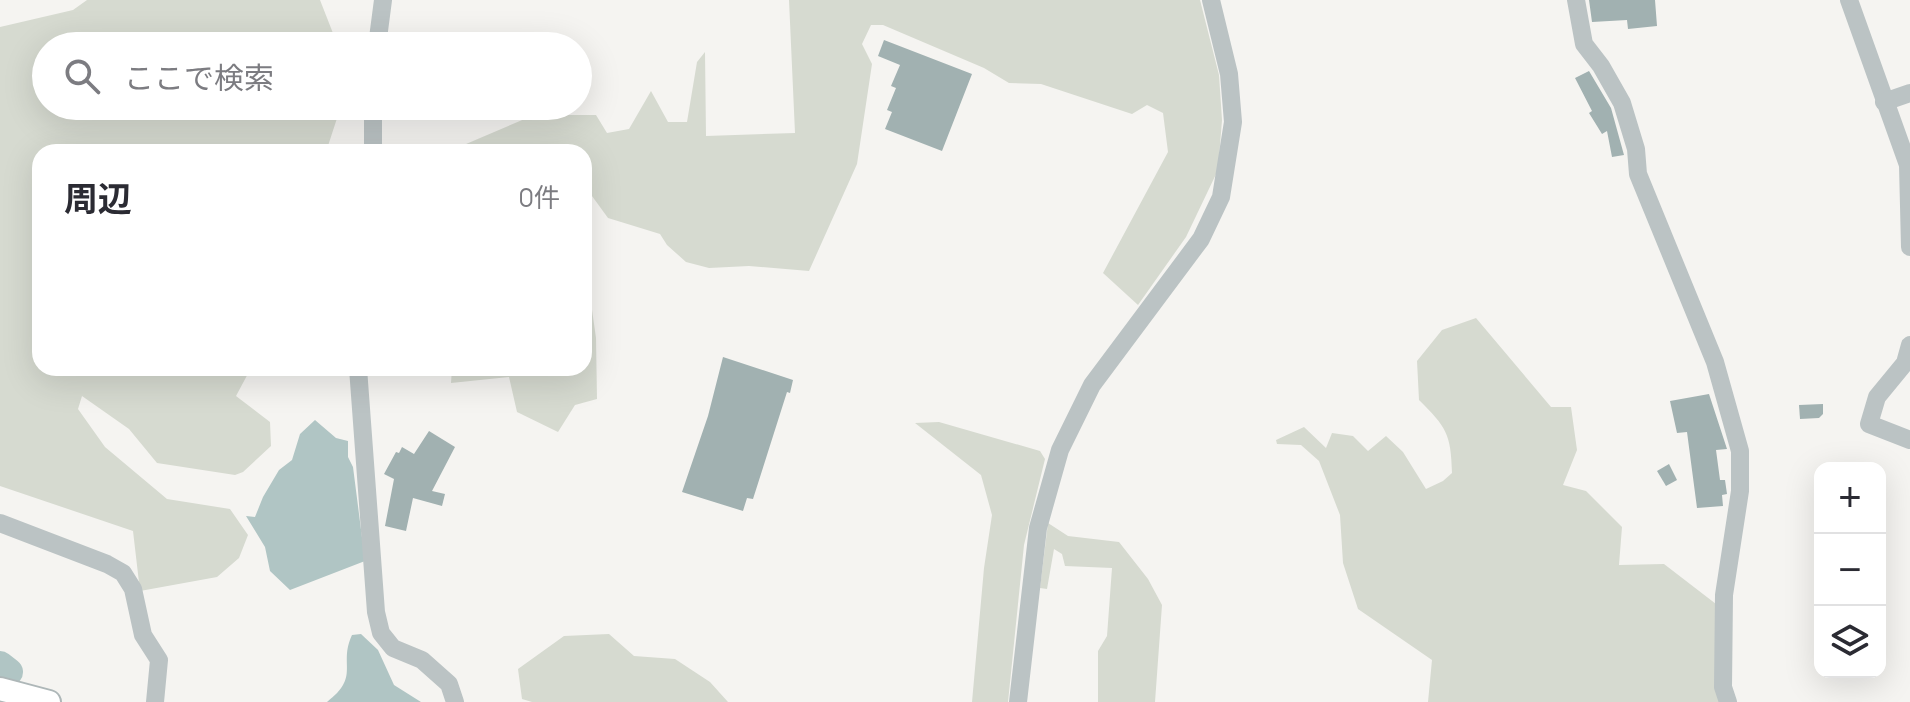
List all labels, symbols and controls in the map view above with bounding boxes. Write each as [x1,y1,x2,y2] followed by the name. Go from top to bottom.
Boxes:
[32,32,592,120] search box
[60,54,104,98] icon: search
[124,57,274,98] text: ここで検索
[64,175,132,221] text: 周辺
[518,179,560,215] text: 0件
[1814,462,1886,678] map controls
[1814,462,1886,534] button: +
[1814,534,1886,606] button: −
[1814,606,1886,678] button: layers

